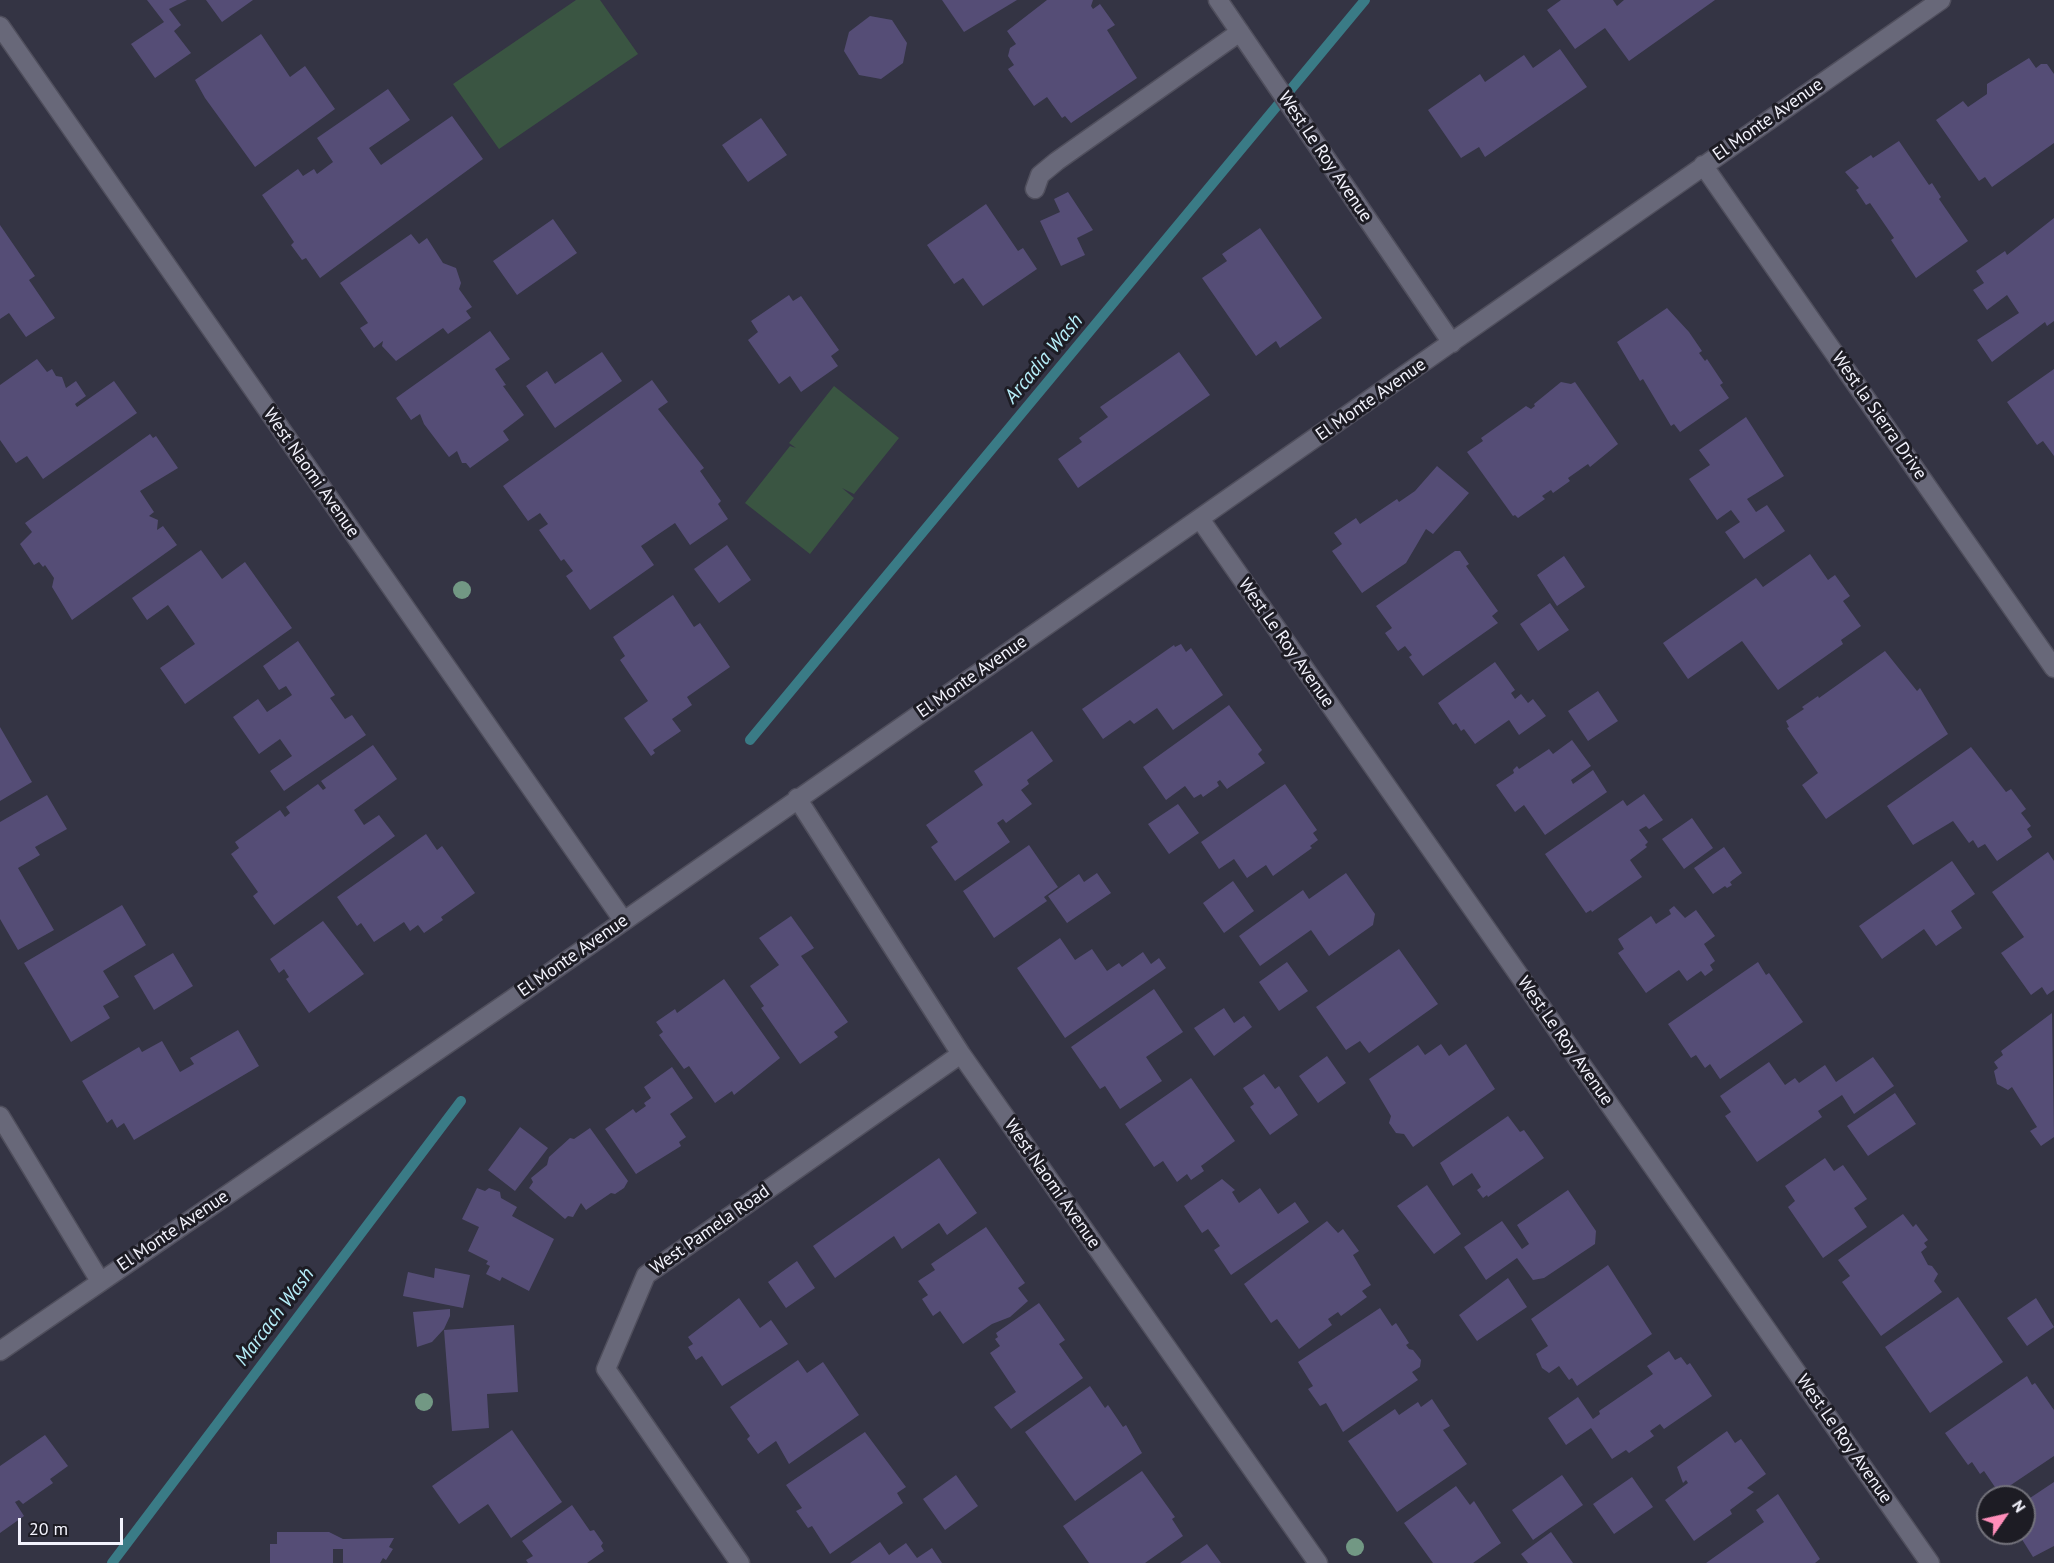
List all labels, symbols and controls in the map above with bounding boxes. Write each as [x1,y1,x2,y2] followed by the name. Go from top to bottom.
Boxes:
[1709,74,1827,166] street label: El Monte Avenue
[1273,88,1377,226] street label: West Le Roy Avenue
[1000,309,1088,409] water label: Arcadia Wash
[1827,348,1931,484] street label: West la Sierra Drive
[1312,354,1430,446] street label: El Monte Avenue
[258,404,364,542] street label: West Naomi Avenue
[1233,574,1339,712] street label: West Le Roy Avenue
[913,631,1031,723] street label: El Monte Avenue
[514,910,632,1002] street label: El Monte Avenue
[1512,972,1618,1110] street label: West Le Roy Avenue
[999,1115,1105,1253] street label: West Naomi Avenue
[646,1181,774,1279] street label: West Pamela Road
[113,1186,233,1276] street label: El Monte Avenue
[230,1263,320,1371] water label: Marcach Wash
[1791,1370,1897,1508] street label: West Le Roy Avenue
[1976,1485,2036,1545] north arrow
[2008,1496,2030,1516] text: N
[21,1506,126,1544] scale bar
[29,1517,68,1540] text: 20 m

